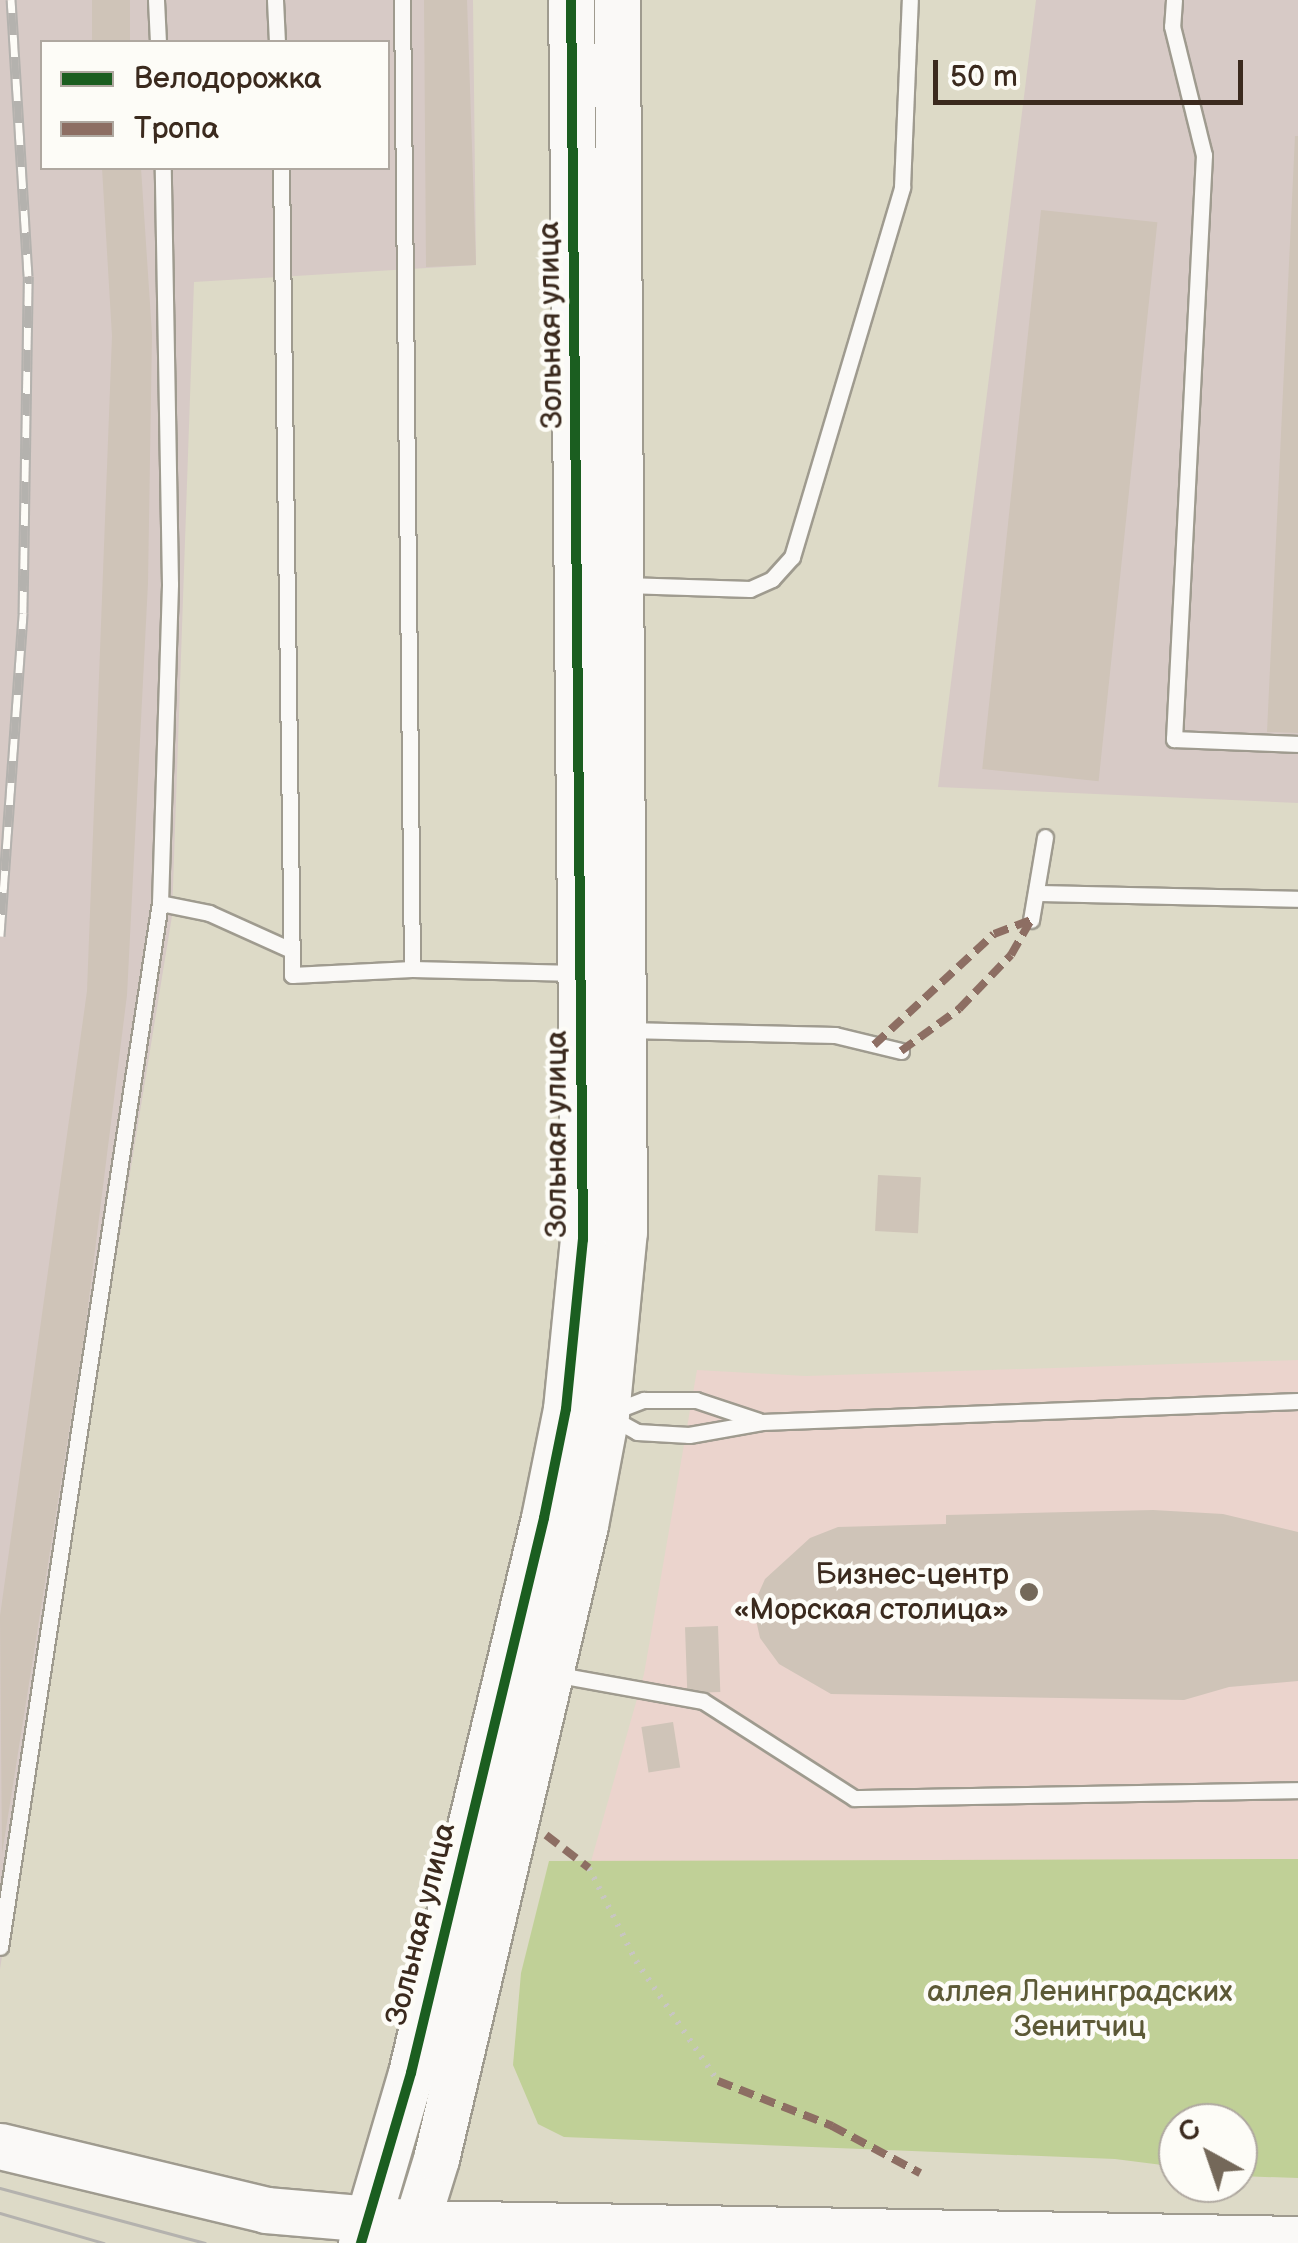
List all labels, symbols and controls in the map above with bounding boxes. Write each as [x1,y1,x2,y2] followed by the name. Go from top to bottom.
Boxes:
[40,40,390,170] legend
[938,40,1248,102] scale bar
[950,59,1018,95] text: 50 m
[134,61,322,97] text: Велодорожка
[134,111,219,147] text: Тропа
[531,221,571,429] street label: Зольная улица
[539,1030,575,1238] street label: Зольная улица
[734,1557,1009,1628] place label: Бизнес-центр «Морская столица»
[1018,1581,1040,1603] marker: Бизнес-центр «Морская столица»
[378,1819,464,2029] street label: Зольная улица
[927,1974,1233,2044] park label: аллея Ленинградских Зенитчиц
[1158,2103,1258,2203] north arrow
[1172,2112,1208,2150] text: С

